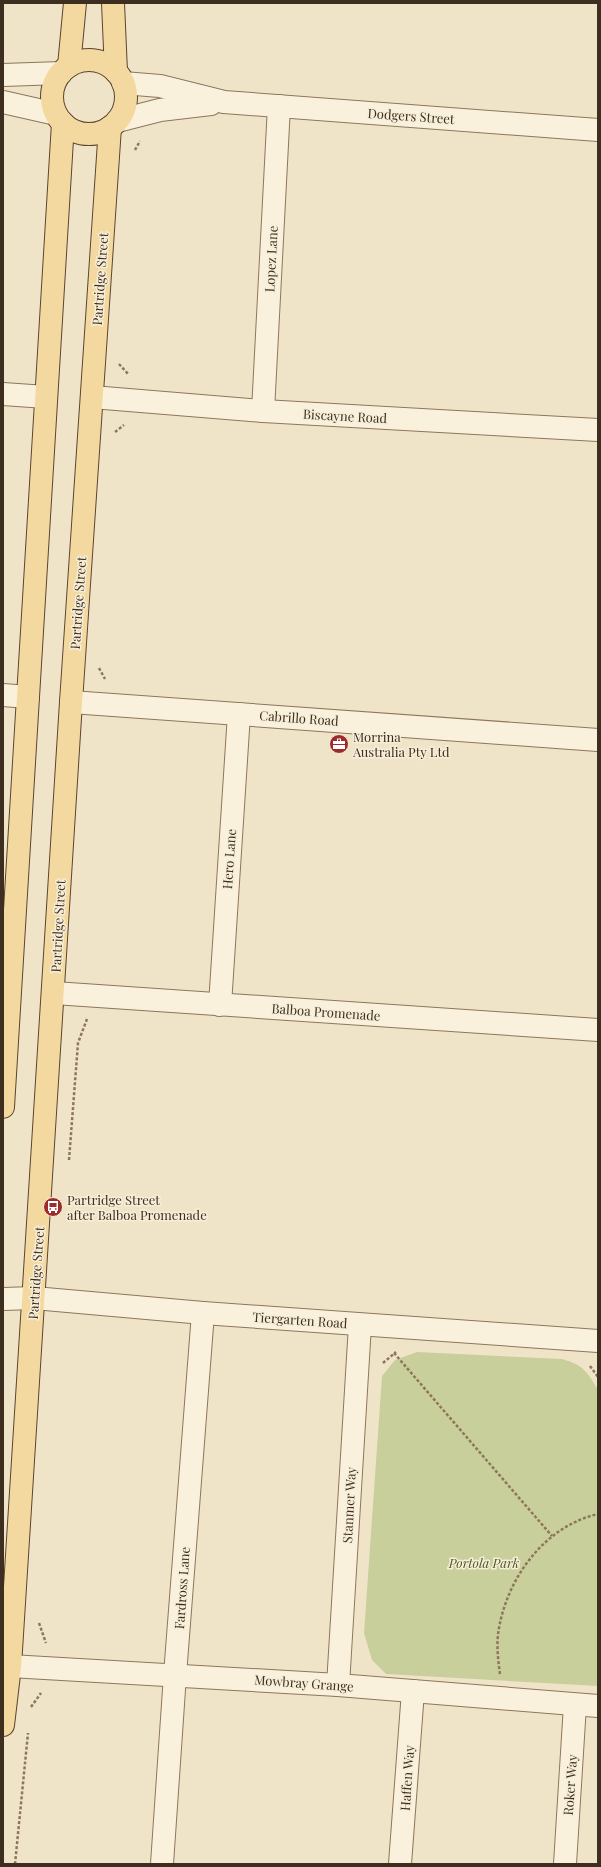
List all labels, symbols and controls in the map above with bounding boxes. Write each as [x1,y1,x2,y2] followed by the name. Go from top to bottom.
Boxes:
[367,104,455,127] street label: Dodgers Street
[260,225,281,293] street label: Lopez Lane
[88,232,111,326] street label: Partridge Street
[303,405,388,426] street label: Biscayne Road
[66,556,89,650] street label: Partridge Street
[259,706,340,729] street label: Cabrillo Road
[352,728,450,760] place label: Morrina Australia Pty Ltd
[328,733,350,755] office icon: Morrina Australia Pty Ltd
[218,828,239,890] street label: Hero Lane
[47,879,68,973] street label: Partridge Street
[271,999,381,1024] street label: Balboa Promenade
[67,1191,207,1223] place label: Partridge Street after Balboa Promenade
[42,1196,64,1218] bus stop icon: Partridge Street after Balboa Promenade
[24,1226,47,1320] street label: Partridge Street
[252,1308,348,1331] street label: Tiergarten Road
[338,1466,359,1544] street label: Stanmer Way
[170,1546,193,1630] street label: Fardross Lane
[448,1554,519,1571] park label: Portola Park
[254,1671,355,1694] street label: Mowbray Grange
[396,1744,417,1811] street label: Haffen Way
[559,1753,580,1816] street label: Roker Way

